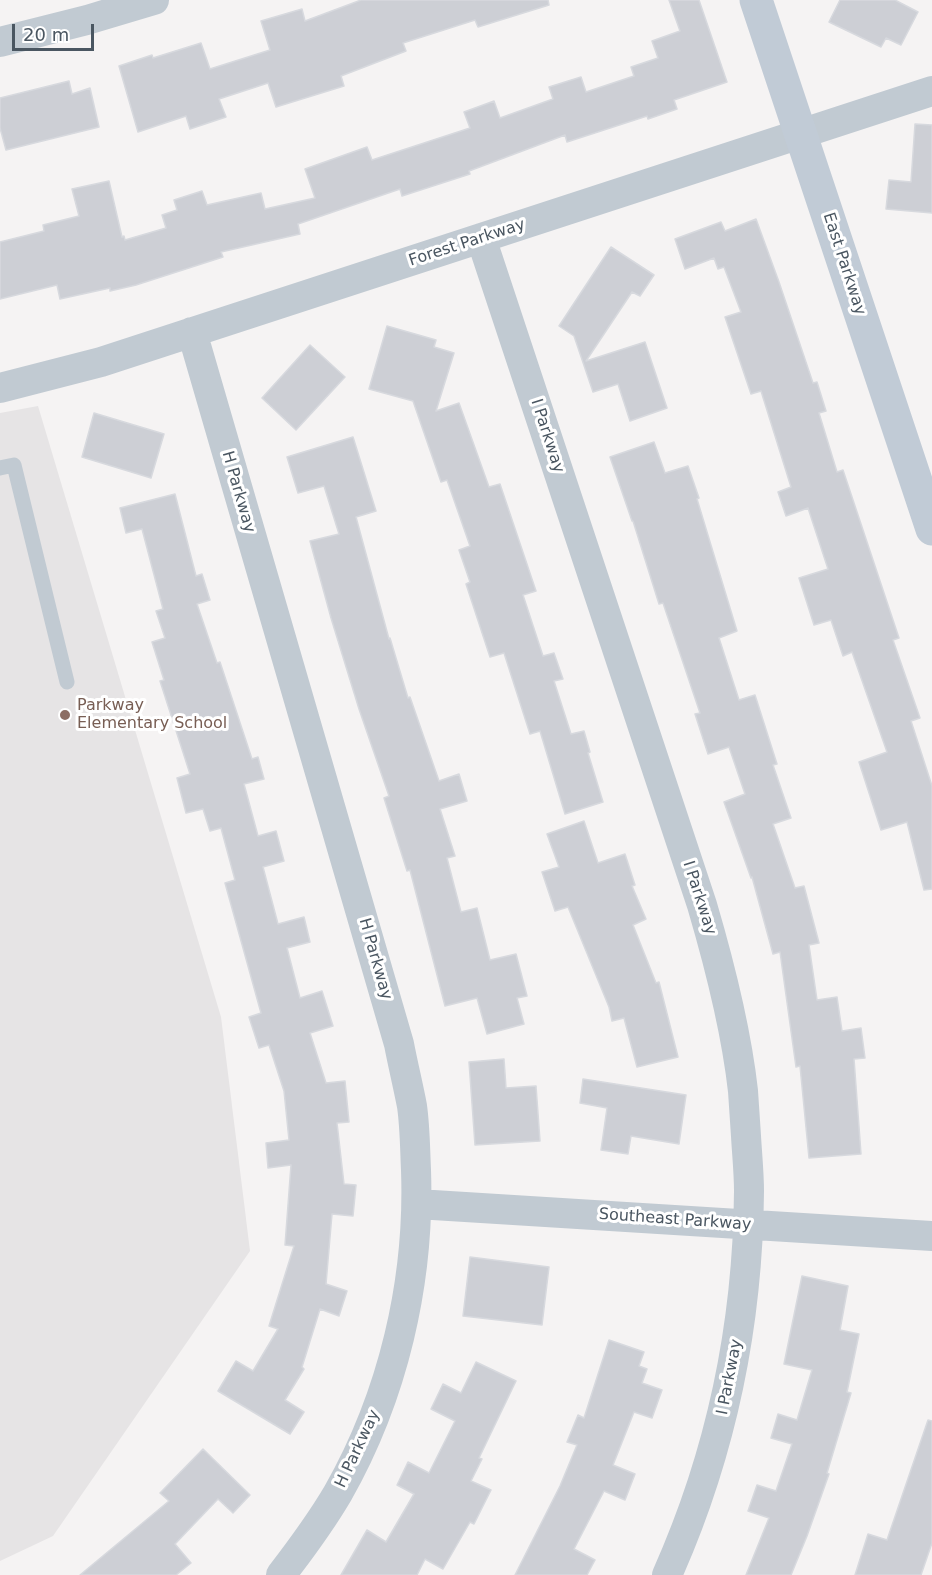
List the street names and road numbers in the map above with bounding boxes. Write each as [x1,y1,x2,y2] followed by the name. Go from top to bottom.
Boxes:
[818,210,870,318] street label: East Parkway
[406,215,528,271] street label: Forest Parkway
[526,397,568,475] street label: I Parkway
[217,449,259,535] street label: H Parkway
[678,859,720,937] street label: I Parkway
[354,916,396,1002] street label: H Parkway
[598,1205,752,1235] street label: Southeast Parkway
[713,1338,747,1416] street label: I Parkway
[332,1407,384,1491] street label: H Parkway

